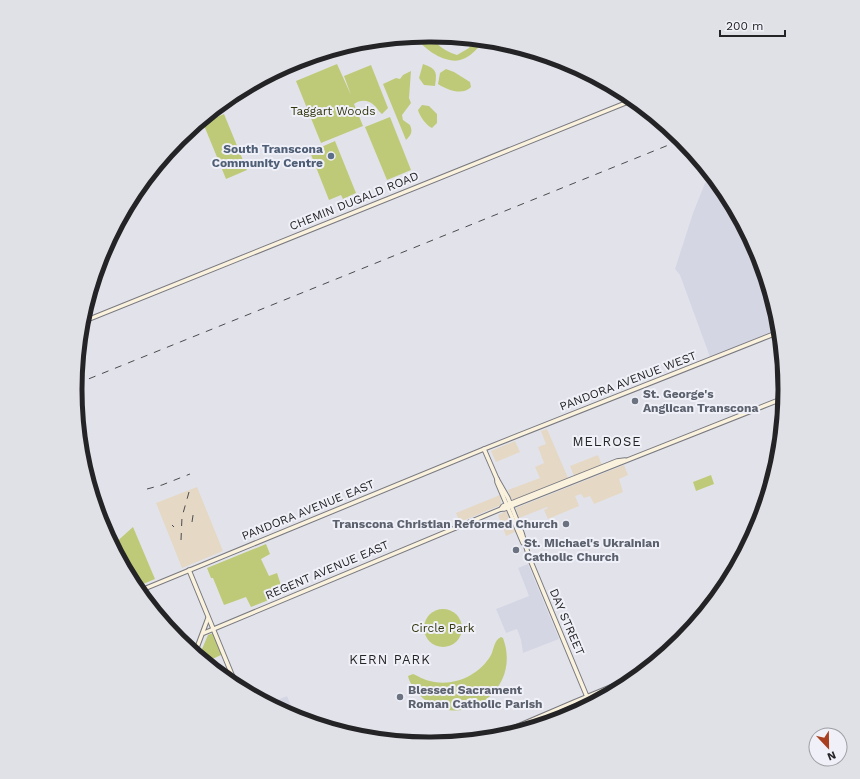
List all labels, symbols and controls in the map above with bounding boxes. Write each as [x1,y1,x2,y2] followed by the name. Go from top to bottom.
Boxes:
[720,12,785,38] scale bar
[726,19,763,33] text: 200 m
[290,104,376,118] park label: Taggart Woods
[212,142,323,170] place label: South Transcona Community Centre
[326,151,336,161] marker: South Transcona Community Centre
[287,169,421,233] street label: CHEMIN DUGALD ROAD
[558,348,698,414] street label: PANDORA AVENUE WEST
[643,387,758,415] place label: St. George's Anglican Transcona
[630,396,640,406] marker: St. George's Anglican Transcona
[572,434,642,449] district label: MELROSE
[240,477,376,543] street label: PANDORA AVENUE EAST
[332,517,558,531] place label: Transcona Christian Reformed Church
[561,519,571,529] marker: Transcona Christian Reformed Church
[524,536,660,564] place label: St. Michael's Ukrainian Catholic Church
[263,538,391,602] street label: REGENT AVENUE EAST
[511,545,521,555] marker: St. Michael's Ukrainian Catholic Church
[547,587,587,657] street label: DAY STREET
[411,621,475,635] park label: Circle Park
[349,652,431,667] district label: KERN PARK
[408,683,543,711] place label: Blessed Sacrament Roman Catholic Parish
[395,692,405,702] marker: Blessed Sacrament Roman Catholic Parish
[808,727,848,767] north arrow
[825,748,838,763] text: N

